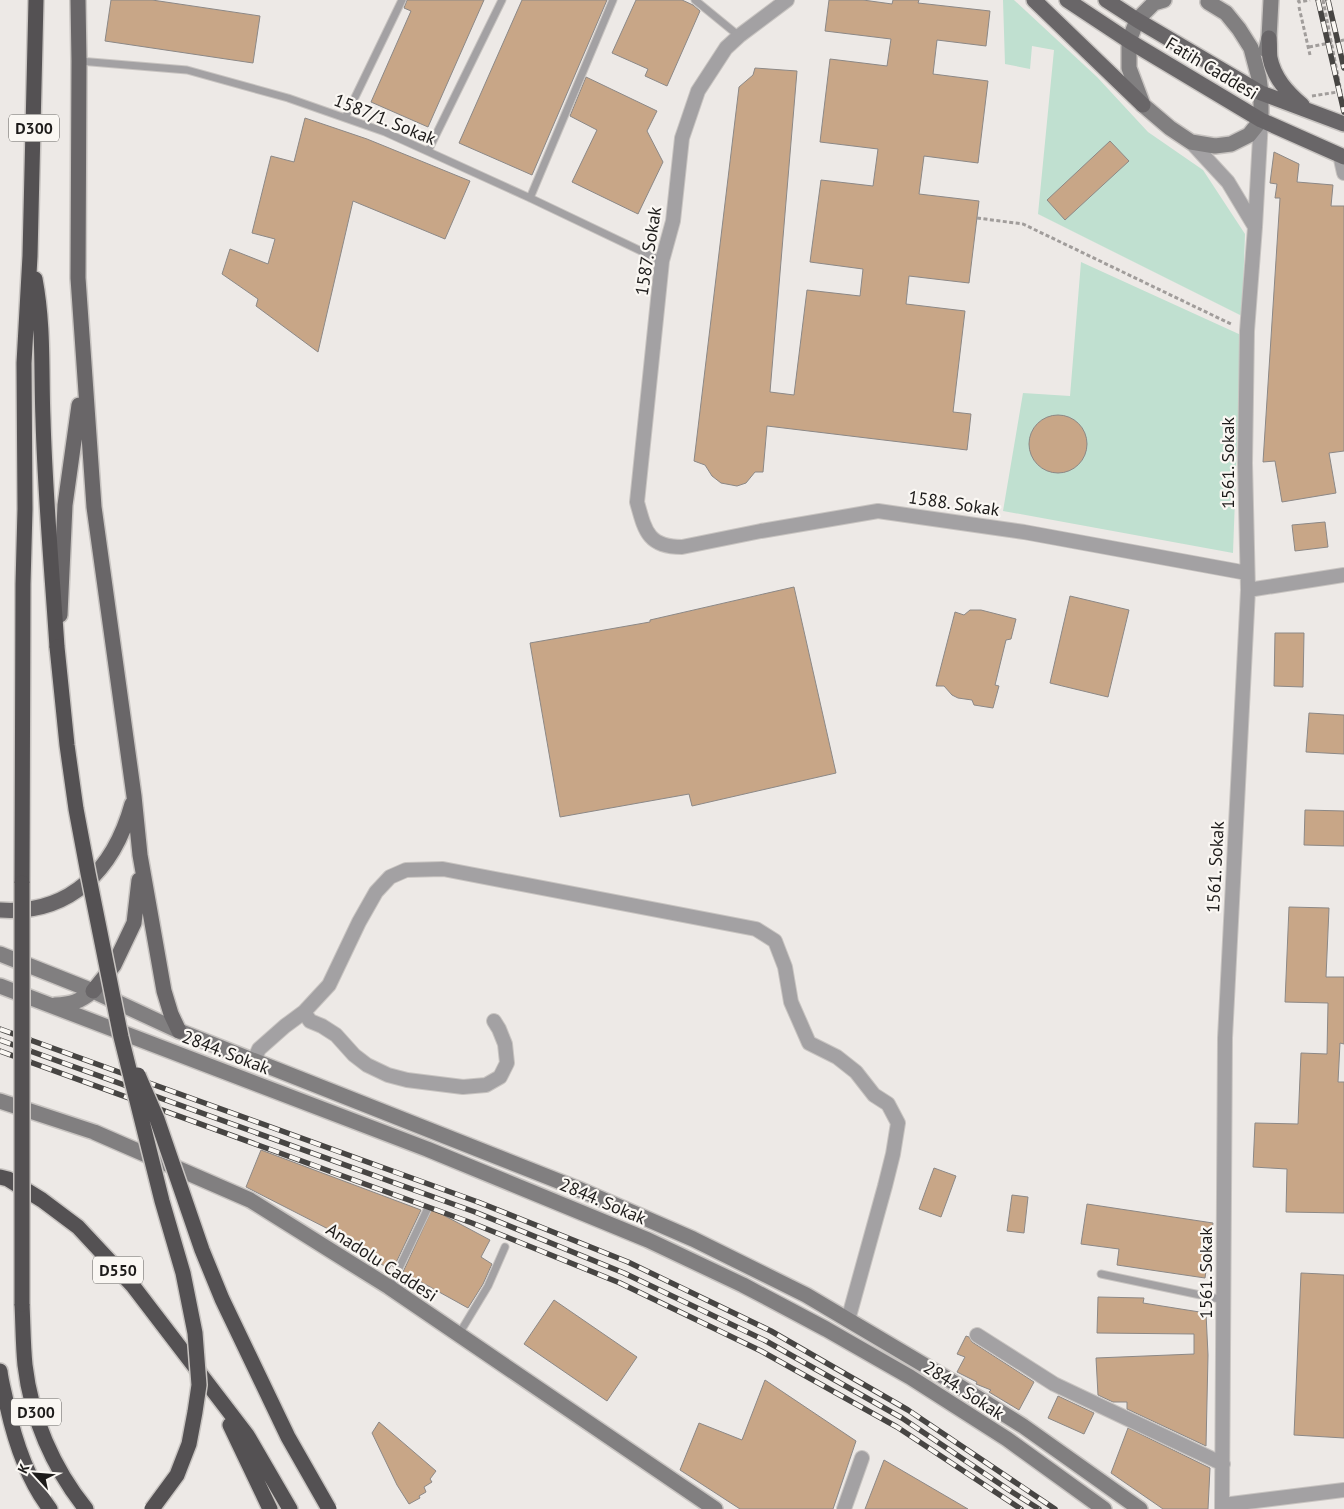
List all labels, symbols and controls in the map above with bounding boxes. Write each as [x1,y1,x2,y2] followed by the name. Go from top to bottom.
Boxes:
[1162,31,1262,105] street label: Fatih Caddesi
[331,88,440,150] street label: 1587/1. Sokak
[9,115,59,142] road number: D300
[630,204,666,297] street label: 1587. Sokak
[1216,417,1239,509] street label: 1561. Sokak
[907,485,1001,521] street label: 1588. Sokak
[1201,820,1229,913] street label: 1561. Sokak
[179,1025,273,1079] street label: 2844. Sokak
[556,1172,650,1230] street label: 2844. Sokak
[322,1217,442,1307] street label: Anadolu Caddesi
[1194,1227,1217,1319] street label: 1561. Sokak
[93,1256,143,1284] road number: D550
[919,1355,1009,1425] street label: 2844. Sokak
[11,1398,61,1425] road number: D300
[10,1449,60,1499] north arrow
[13,1460,33,1476] text: K

